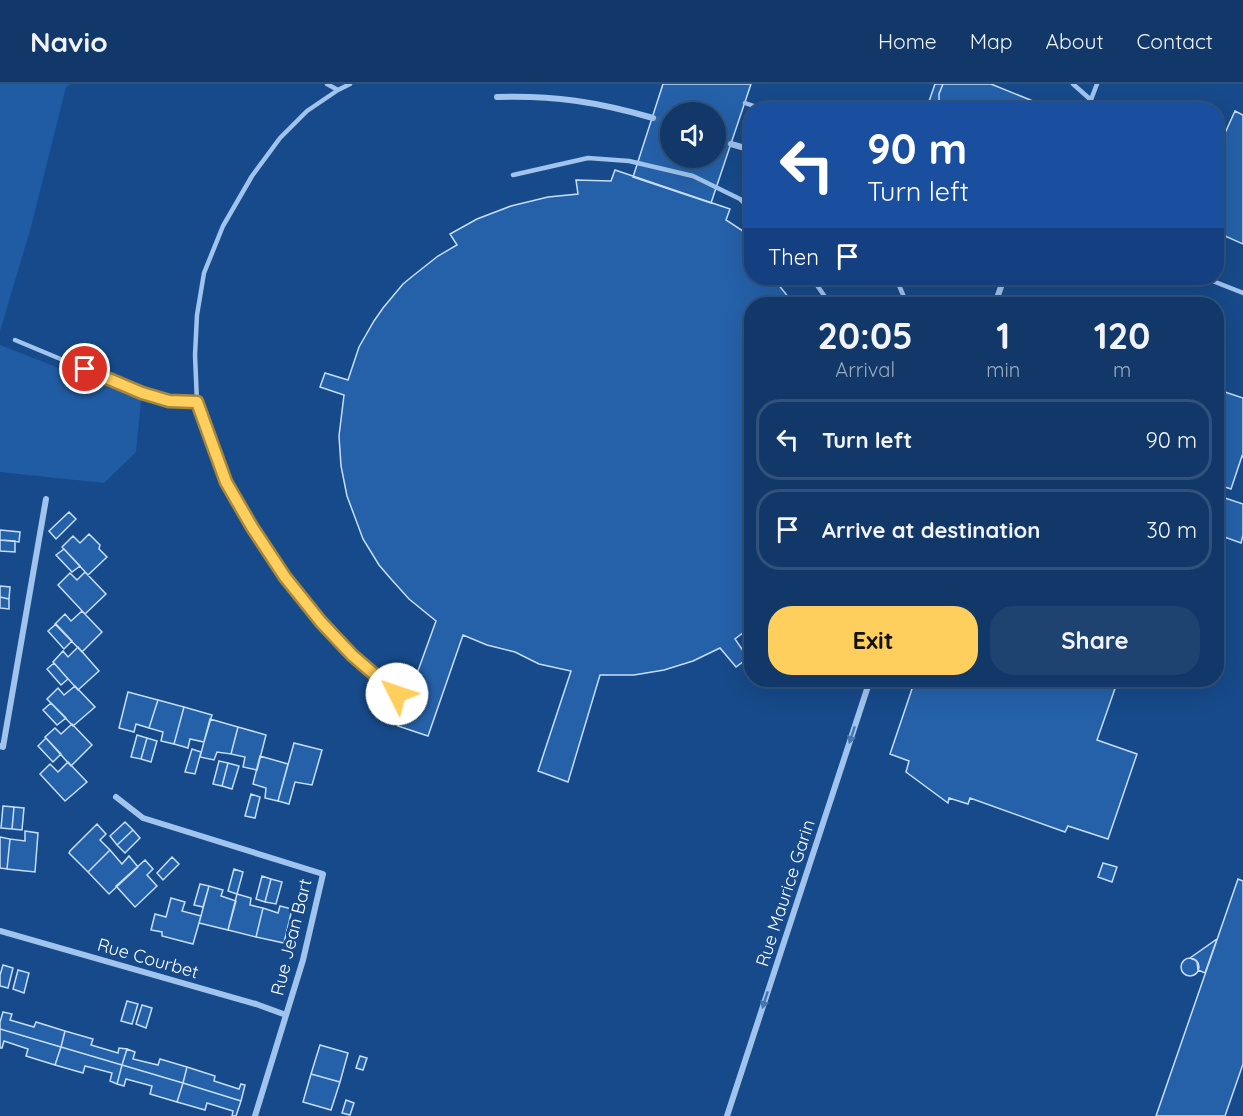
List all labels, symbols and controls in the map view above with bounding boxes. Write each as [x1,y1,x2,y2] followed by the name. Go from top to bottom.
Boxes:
[30,24,108,59] text: Navio
[878,28,937,54] text: Home
[970,28,1013,54] text: Map
[1046,28,1104,54] text: About
[1137,28,1213,54] text: Contact
[660,102,726,168] map controls
[660,102,726,168] button: sound
[867,122,967,175] text: 90 m
[768,126,846,204] icon: left
[867,174,969,208] text: Turn left
[831,240,864,273] icon: arrive
[768,243,819,271] text: Then
[818,313,913,358] text: 20:05
[996,313,1010,358] text: 1
[1094,313,1150,358] text: 120
[59,343,110,394] pin
[68,352,101,385] icon: arrive
[835,357,895,382] text: Arrival
[986,357,1020,382] text: min
[1113,357,1131,382] text: m
[771,423,804,456] icon: left
[822,426,912,454] text: Turn left
[1146,426,1197,454] text: 90 m
[771,513,804,546] icon: arrive
[822,516,1040,544] text: Arrive at destination
[1146,516,1197,544] text: 30 m
[768,606,978,675] button: Exit
[990,606,1200,675] button: Share
[365,662,429,726] position arrow
[847,726,856,744] one-way arrow
[750,817,820,969] street label: Rue Maurice Garin
[265,876,317,998] street label: Rue Jean Bart
[95,933,201,983] street label: Rue Courbet
[760,991,769,1009] one-way arrow

